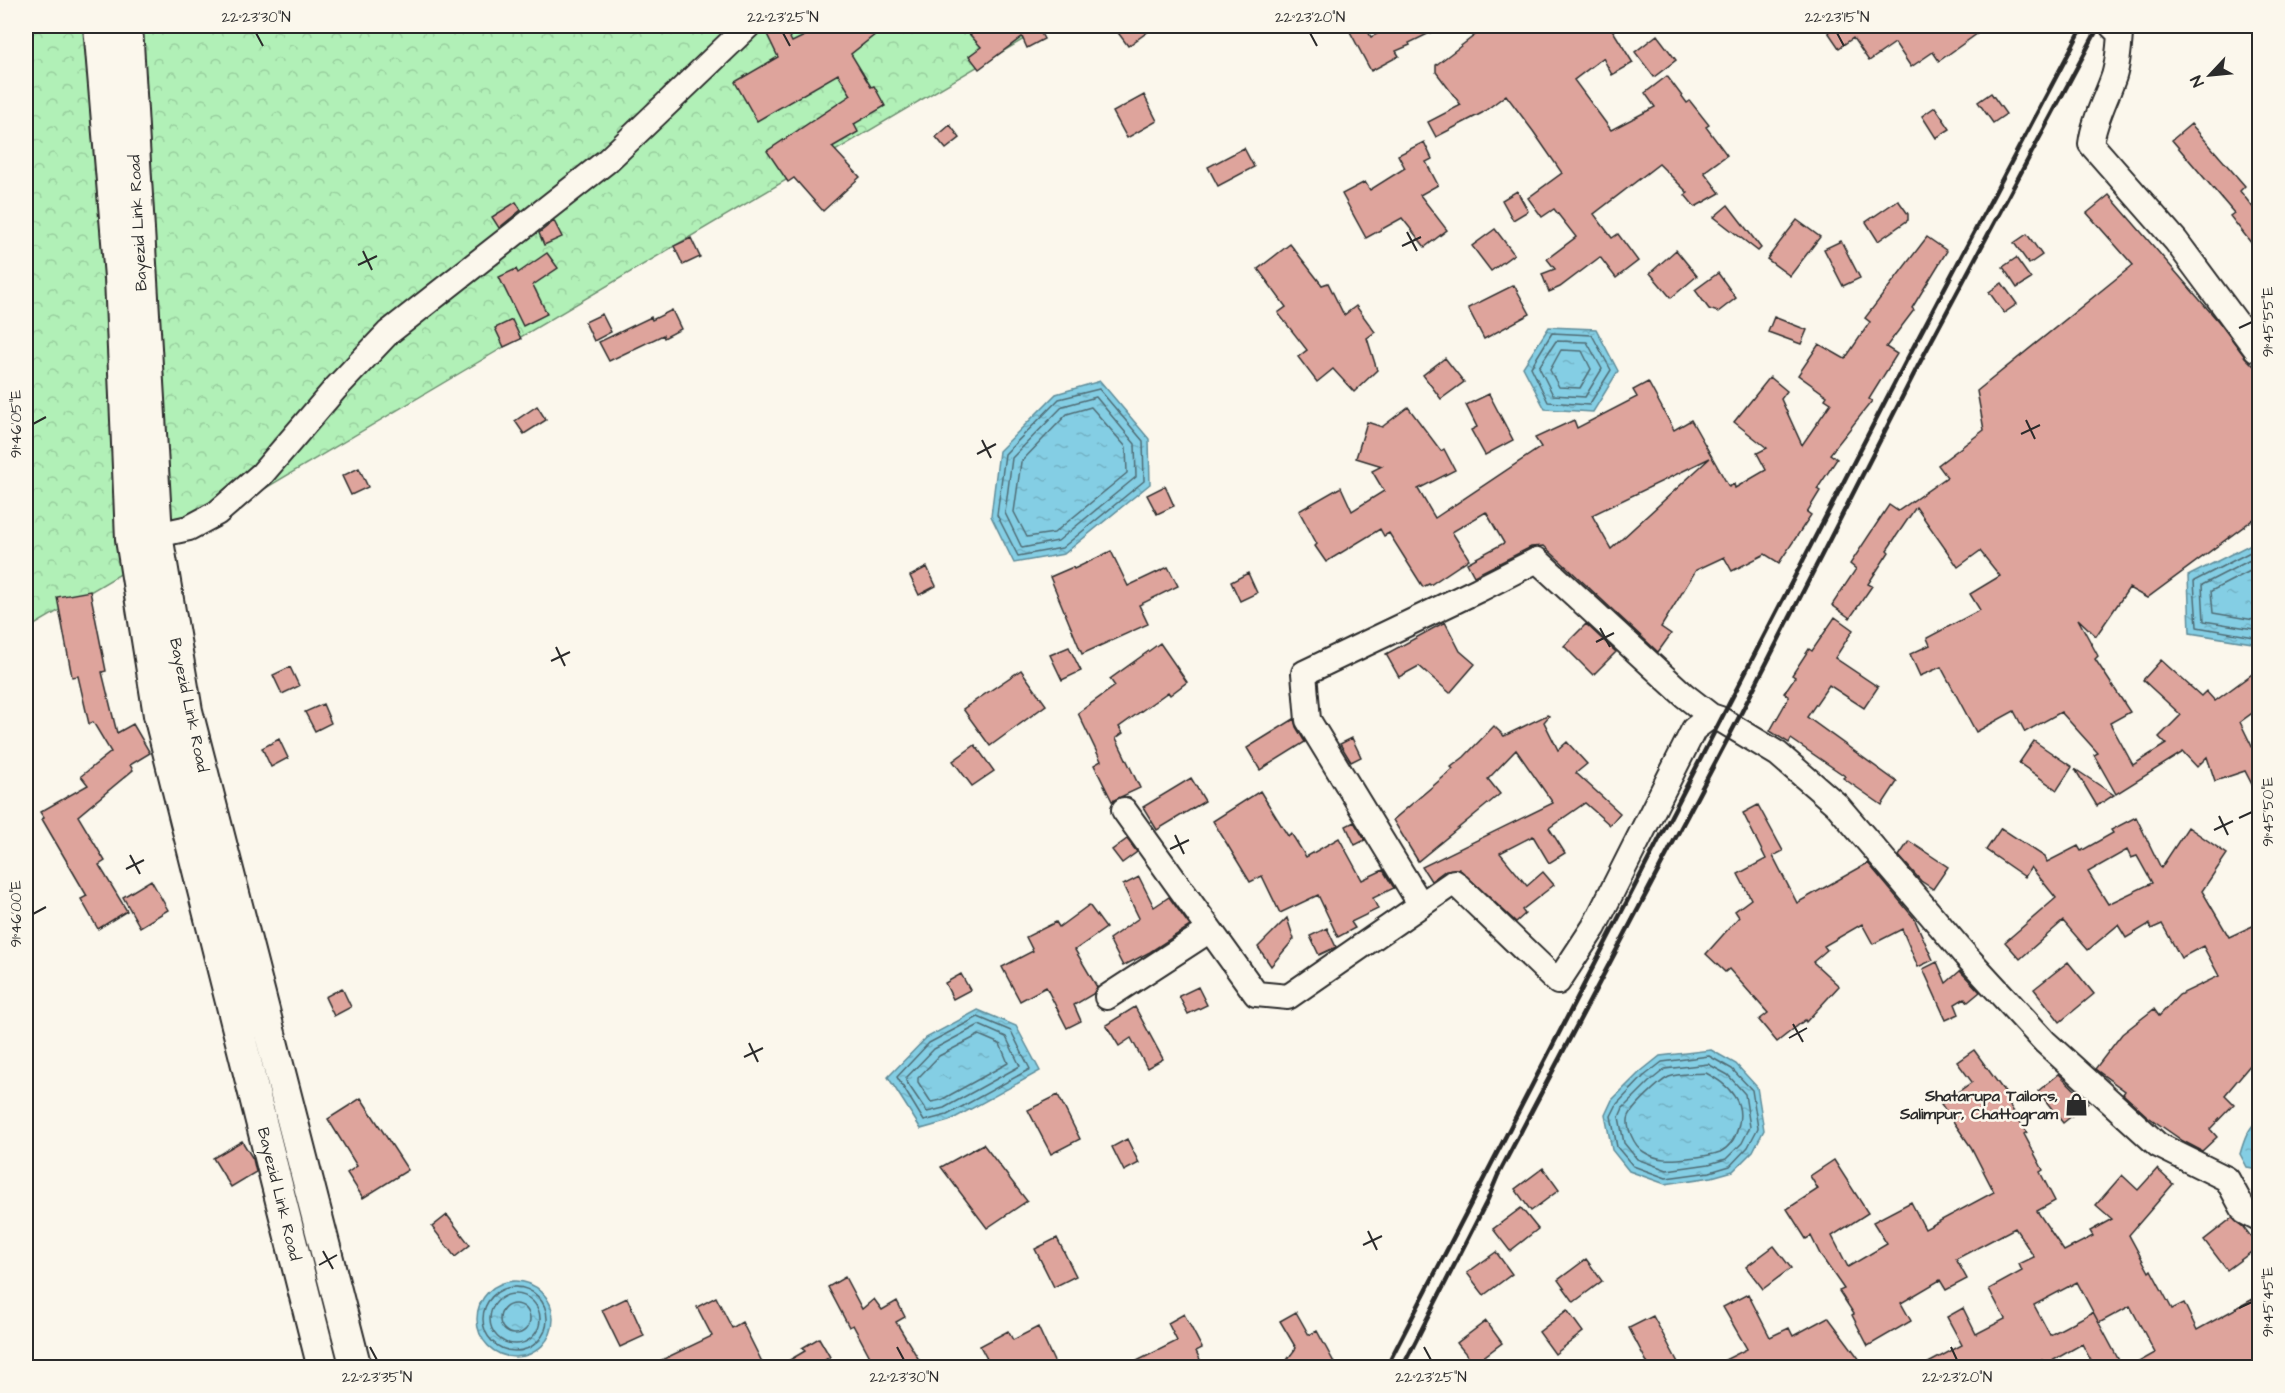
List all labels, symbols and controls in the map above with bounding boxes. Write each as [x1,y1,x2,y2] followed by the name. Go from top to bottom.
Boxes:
[221,7,291,28] text: 22°23'30"N
[747,7,819,28] text: 22°23'25"N
[1275,7,1345,28] text: 22°23'20"N
[1805,7,1869,28] text: 22°23'15"N
[2180,45,2240,105] north arrow
[2185,72,2210,90] text: N
[123,154,154,292] street label: Bayezid Link Road
[2258,287,2279,357] text: 91°45'55"E
[6,390,27,458] text: 91°46'05"E
[163,636,214,774] street label: Bayezid Link Road
[2258,777,2279,847] text: 91°45'50"E
[6,880,27,948] text: 91°46'00"E
[1899,1085,2059,1127] place label: Shatarupa Tailors, Salimpur, Chattogram
[2063,1092,2089,1118] shop icon: Shatarupa Tailors, Salimpur, Chattogram
[251,1125,306,1263] street label: Bayezid Link Road
[2258,1267,2279,1337] text: 91°45'45"E
[342,1367,412,1388] text: 22°23'35"N
[869,1367,939,1388] text: 22°23'30"N
[1395,1367,1467,1388] text: 22°23'25"N
[1922,1367,1992,1388] text: 22°23'20"N

